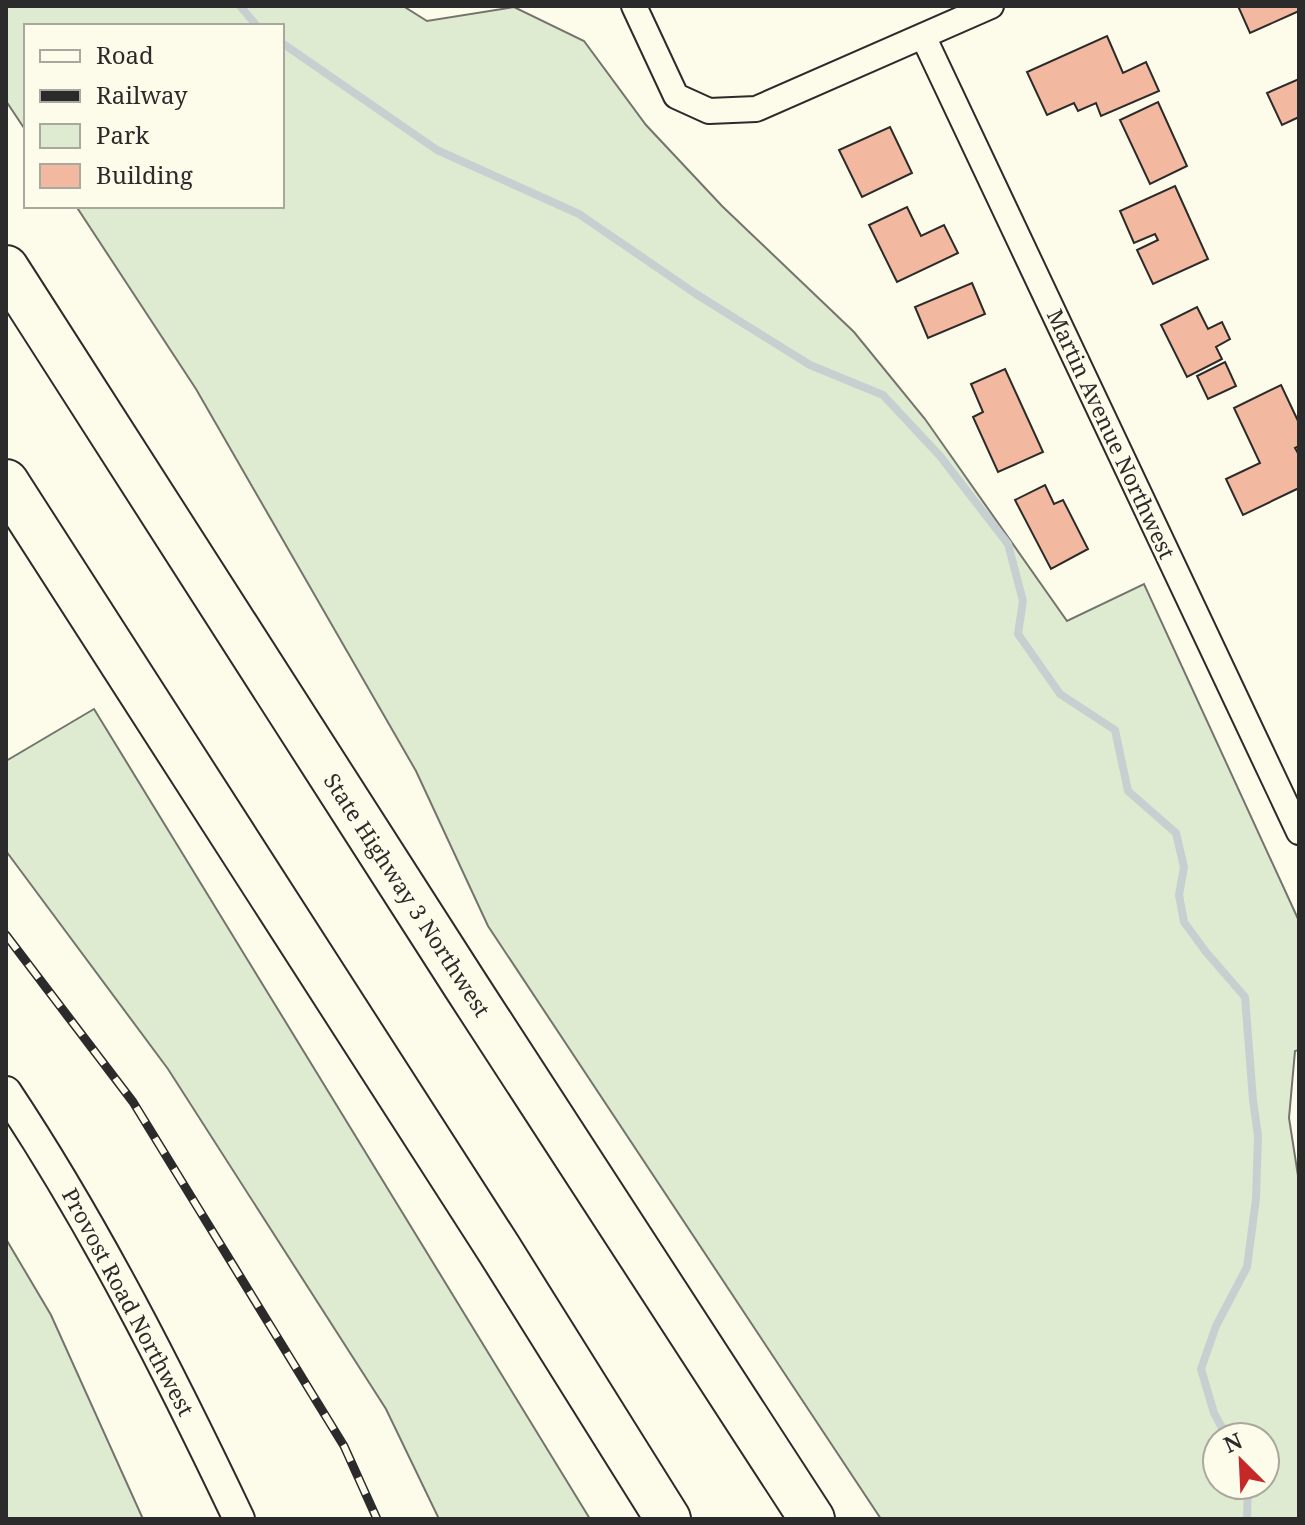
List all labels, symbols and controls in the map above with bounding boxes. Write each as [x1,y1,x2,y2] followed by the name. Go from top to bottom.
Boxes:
[24,24,284,208] legend
[96,38,154,71] text: Road
[96,78,188,111] text: Railway
[96,118,150,151] text: Park
[96,158,193,191] text: Building
[1041,304,1183,564] street label: Martin Avenue Northwest
[318,767,498,1022] street label: State Highway 3 Northwest
[56,1182,202,1421] street label: Provost Road Northwest
[1201,1421,1281,1501] north arrow
[1218,1425,1246,1459] text: N

